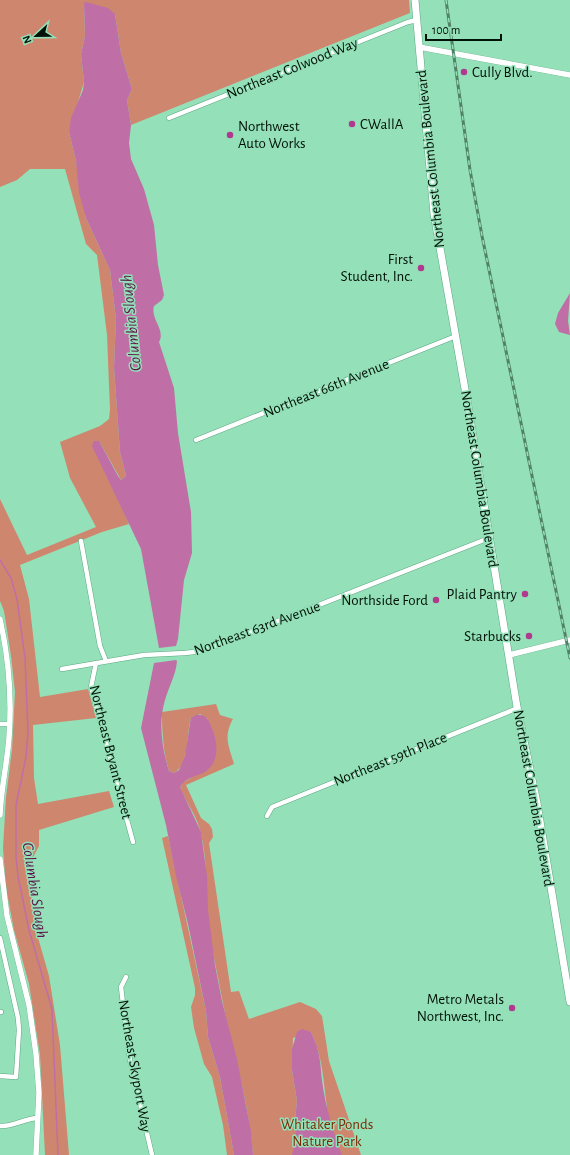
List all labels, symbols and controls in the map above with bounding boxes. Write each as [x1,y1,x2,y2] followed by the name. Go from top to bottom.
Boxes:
[16,16,56,56] north arrow
[426,16,501,42] scale bar
[432,24,460,36] text: 100 m
[21,34,34,45] text: N
[224,35,361,102] street label: Northeast Colwood Way
[472,65,533,80] place label: Cully Blvd.
[459,67,469,77] marker: Cully Blvd.
[414,69,447,249] street label: Northeast Columbia Boulevard
[360,117,404,132] place label: CWallA
[238,119,306,151] place label: Northwest Auto Works
[347,119,357,129] marker: CWallA
[225,130,235,140] marker: Northwest Auto Works
[340,252,413,284] place label: First Student, Inc.
[416,263,426,273] marker: First Student, Inc.
[118,274,144,372] water label: Columbia Slough
[261,356,391,421] street label: Northeast 66th Avenue
[458,389,501,569] street label: Northeast Columbia Boulevard
[447,587,518,602] place label: Plaid Pantry
[520,589,530,599] marker: Plaid Pantry
[341,593,428,608] place label: Northside Ford
[431,595,441,605] marker: Northside Ford
[192,599,322,658] street label: Northeast 63rd Avenue
[464,629,521,644] place label: Starbucks
[524,631,534,641] marker: Starbucks
[87,684,134,821] street label: Northeast Bryant Street
[511,709,556,888] street label: Northeast Columbia Boulevard
[331,730,449,789] street label: Northeast 59th Place
[20,841,50,939] water label: Columbia Slough
[417,992,504,1024] place label: Metro Metals Northwest, Inc.
[115,999,154,1134] street label: Northeast Skyport Way
[507,1003,517,1013] marker: Metro Metals Northwest, Inc.
[281,1117,373,1149] park label: Whitaker Ponds Nature Park

